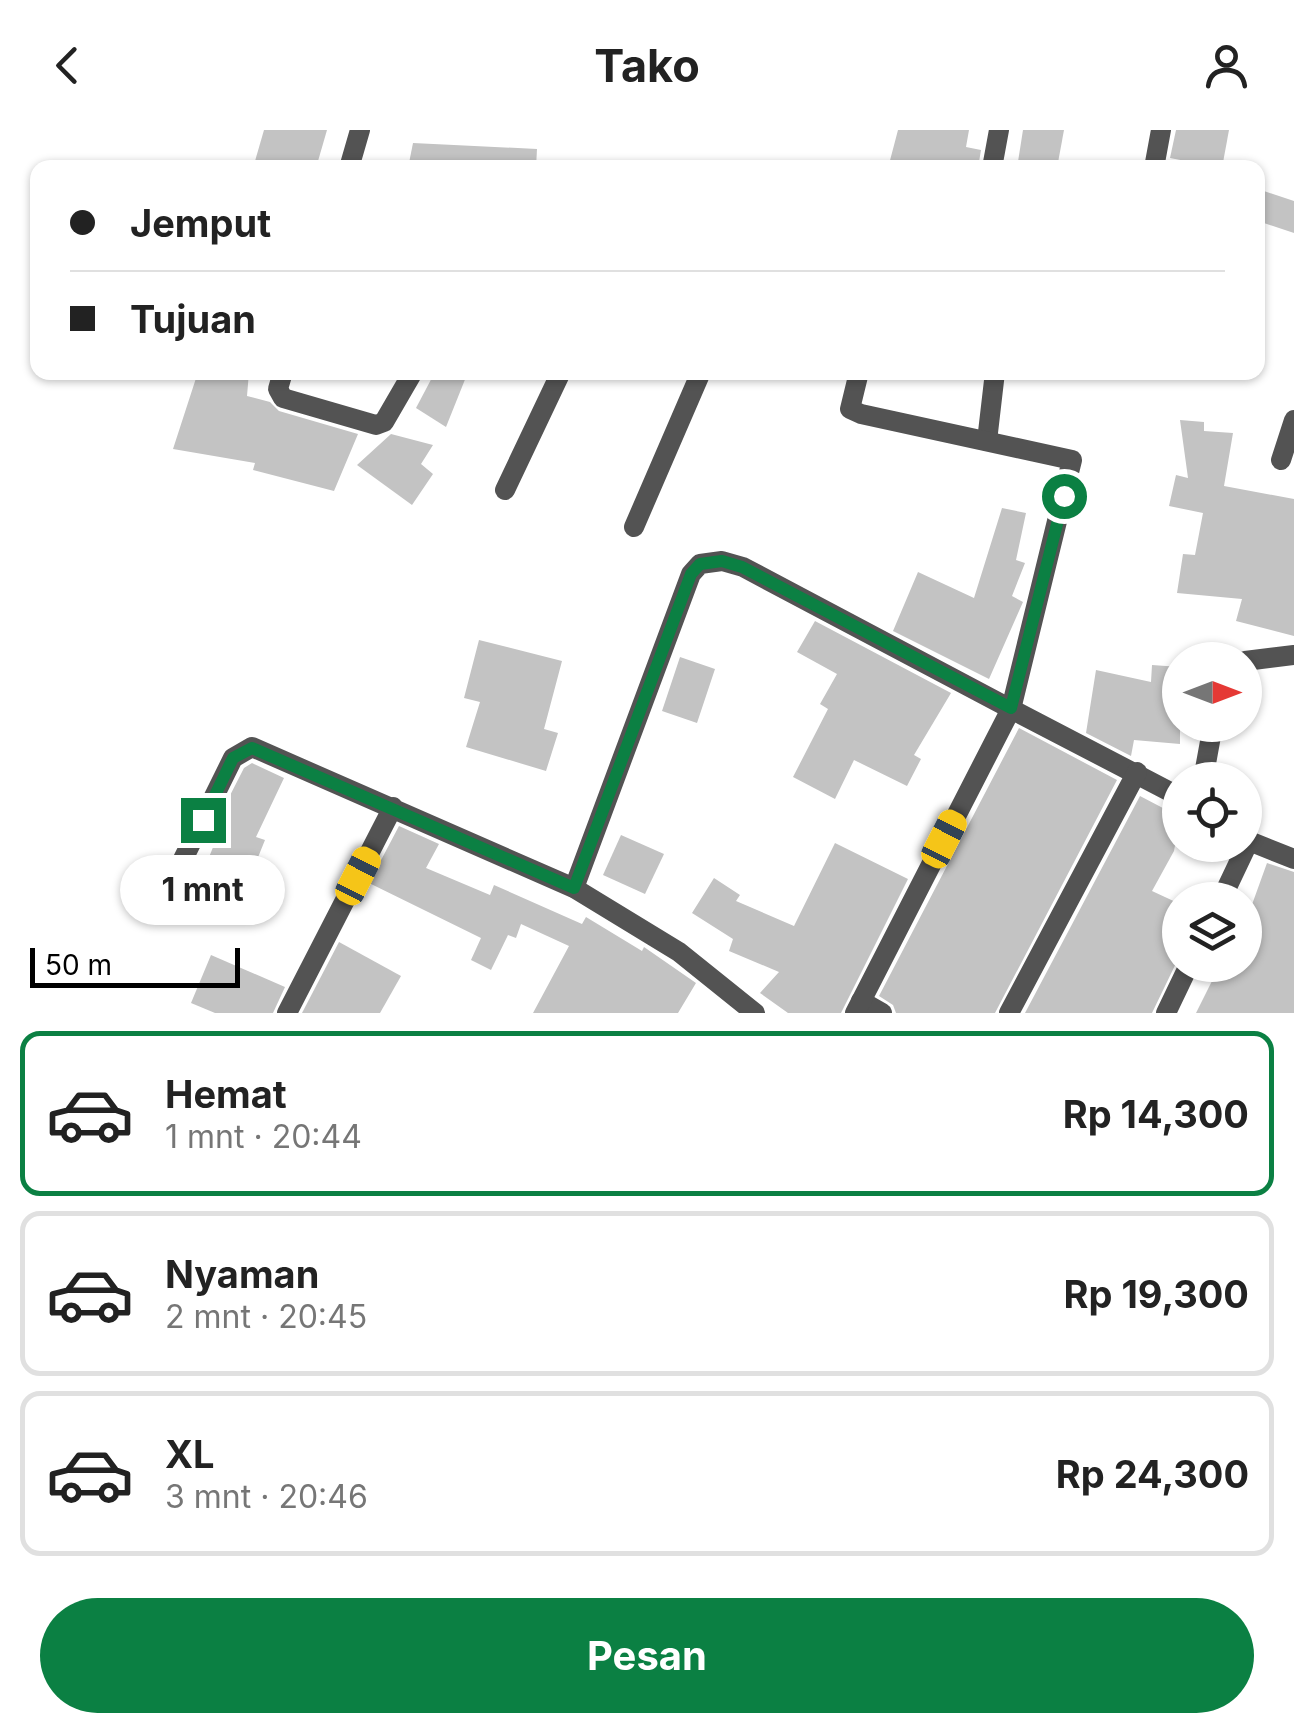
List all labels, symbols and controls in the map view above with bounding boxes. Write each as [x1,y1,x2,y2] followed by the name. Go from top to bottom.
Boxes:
[40,38,95,93] icon: back
[594,38,700,93] text: Tako
[1199,38,1254,93] icon: person
[130,200,271,246] text: Jemput
[130,296,256,342] text: Tujuan
[1042,474,1087,519] route start
[1162,642,1262,742] north arrow
[1162,642,1262,982] map controls
[1162,762,1262,862] button: locate
[181,798,226,843] route end
[917,805,971,873] car
[331,842,385,910] car
[120,855,286,925] callout: 1 mnt
[161,870,244,909] text: 1 mnt
[1162,882,1262,982] button: layers
[30,943,240,988] scale bar
[45,948,112,982] text: 50 m
[45,1069,135,1159] icon: car
[165,1071,287,1117] text: Hemat
[1063,1091,1249,1137] text: Rp 14,300
[165,1117,362,1156] text: 1 mnt · 20:44
[45,1249,135,1339] icon: car
[165,1251,319,1297] text: Nyaman
[1064,1271,1249,1317] text: Rp 19,300
[165,1297,367,1336] text: 2 mnt · 20:45
[45,1429,135,1519] icon: car
[165,1431,215,1477] text: XL
[1056,1451,1249,1497] text: Rp 24,300
[165,1477,368,1516] text: 3 mnt · 20:46
[40,1598,1254,1713] button: Pesan

